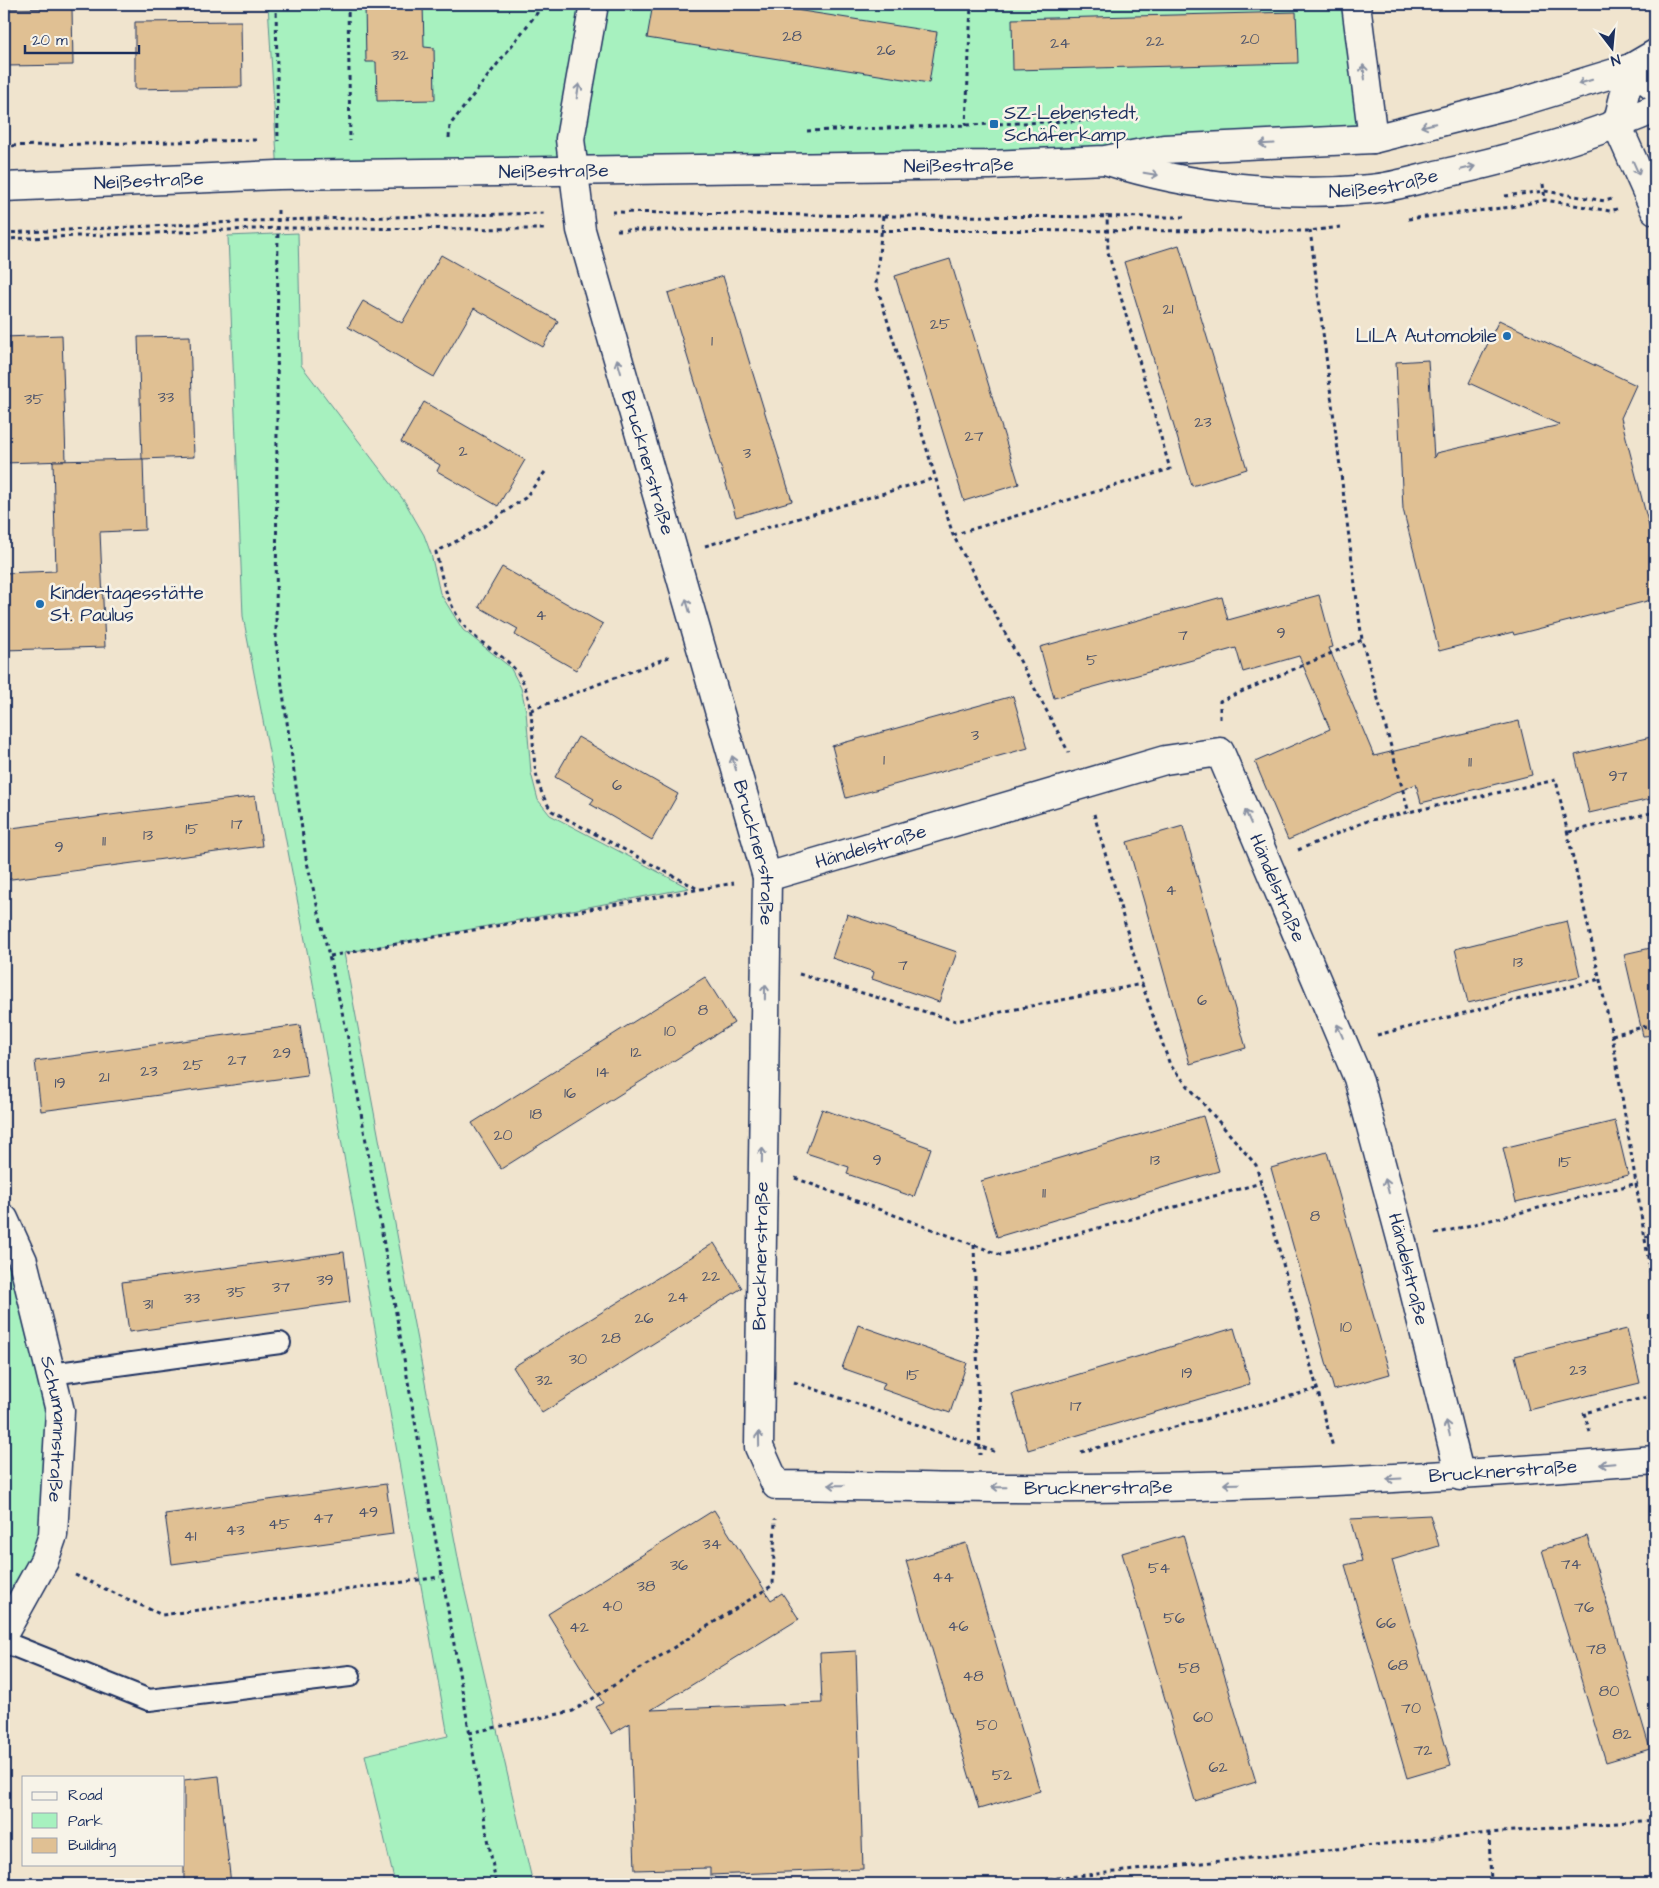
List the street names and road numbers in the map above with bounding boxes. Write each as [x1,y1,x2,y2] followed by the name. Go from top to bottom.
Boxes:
[903,150,1014,180] street label: Neißestraße
[498,157,609,185] street label: Neißestraße
[1328,162,1441,205] street label: Neißestraße
[93,165,204,197] street label: Neißestraße
[614,388,681,538] street label: Brucknerstraße
[726,777,781,926] street label: Brucknerstraße
[812,817,930,876] street label: Händelstraße
[1243,830,1312,946] street label: Händelstraße
[746,1181,776,1331] street label: Brucknerstraße
[1381,1210,1436,1328] street label: Händelstraße
[33,1353,74,1503] street label: Schumannstraße
[1428,1453,1578,1489] street label: Brucknerstraße
[1024,1473,1173,1502] street label: Brucknerstraße

